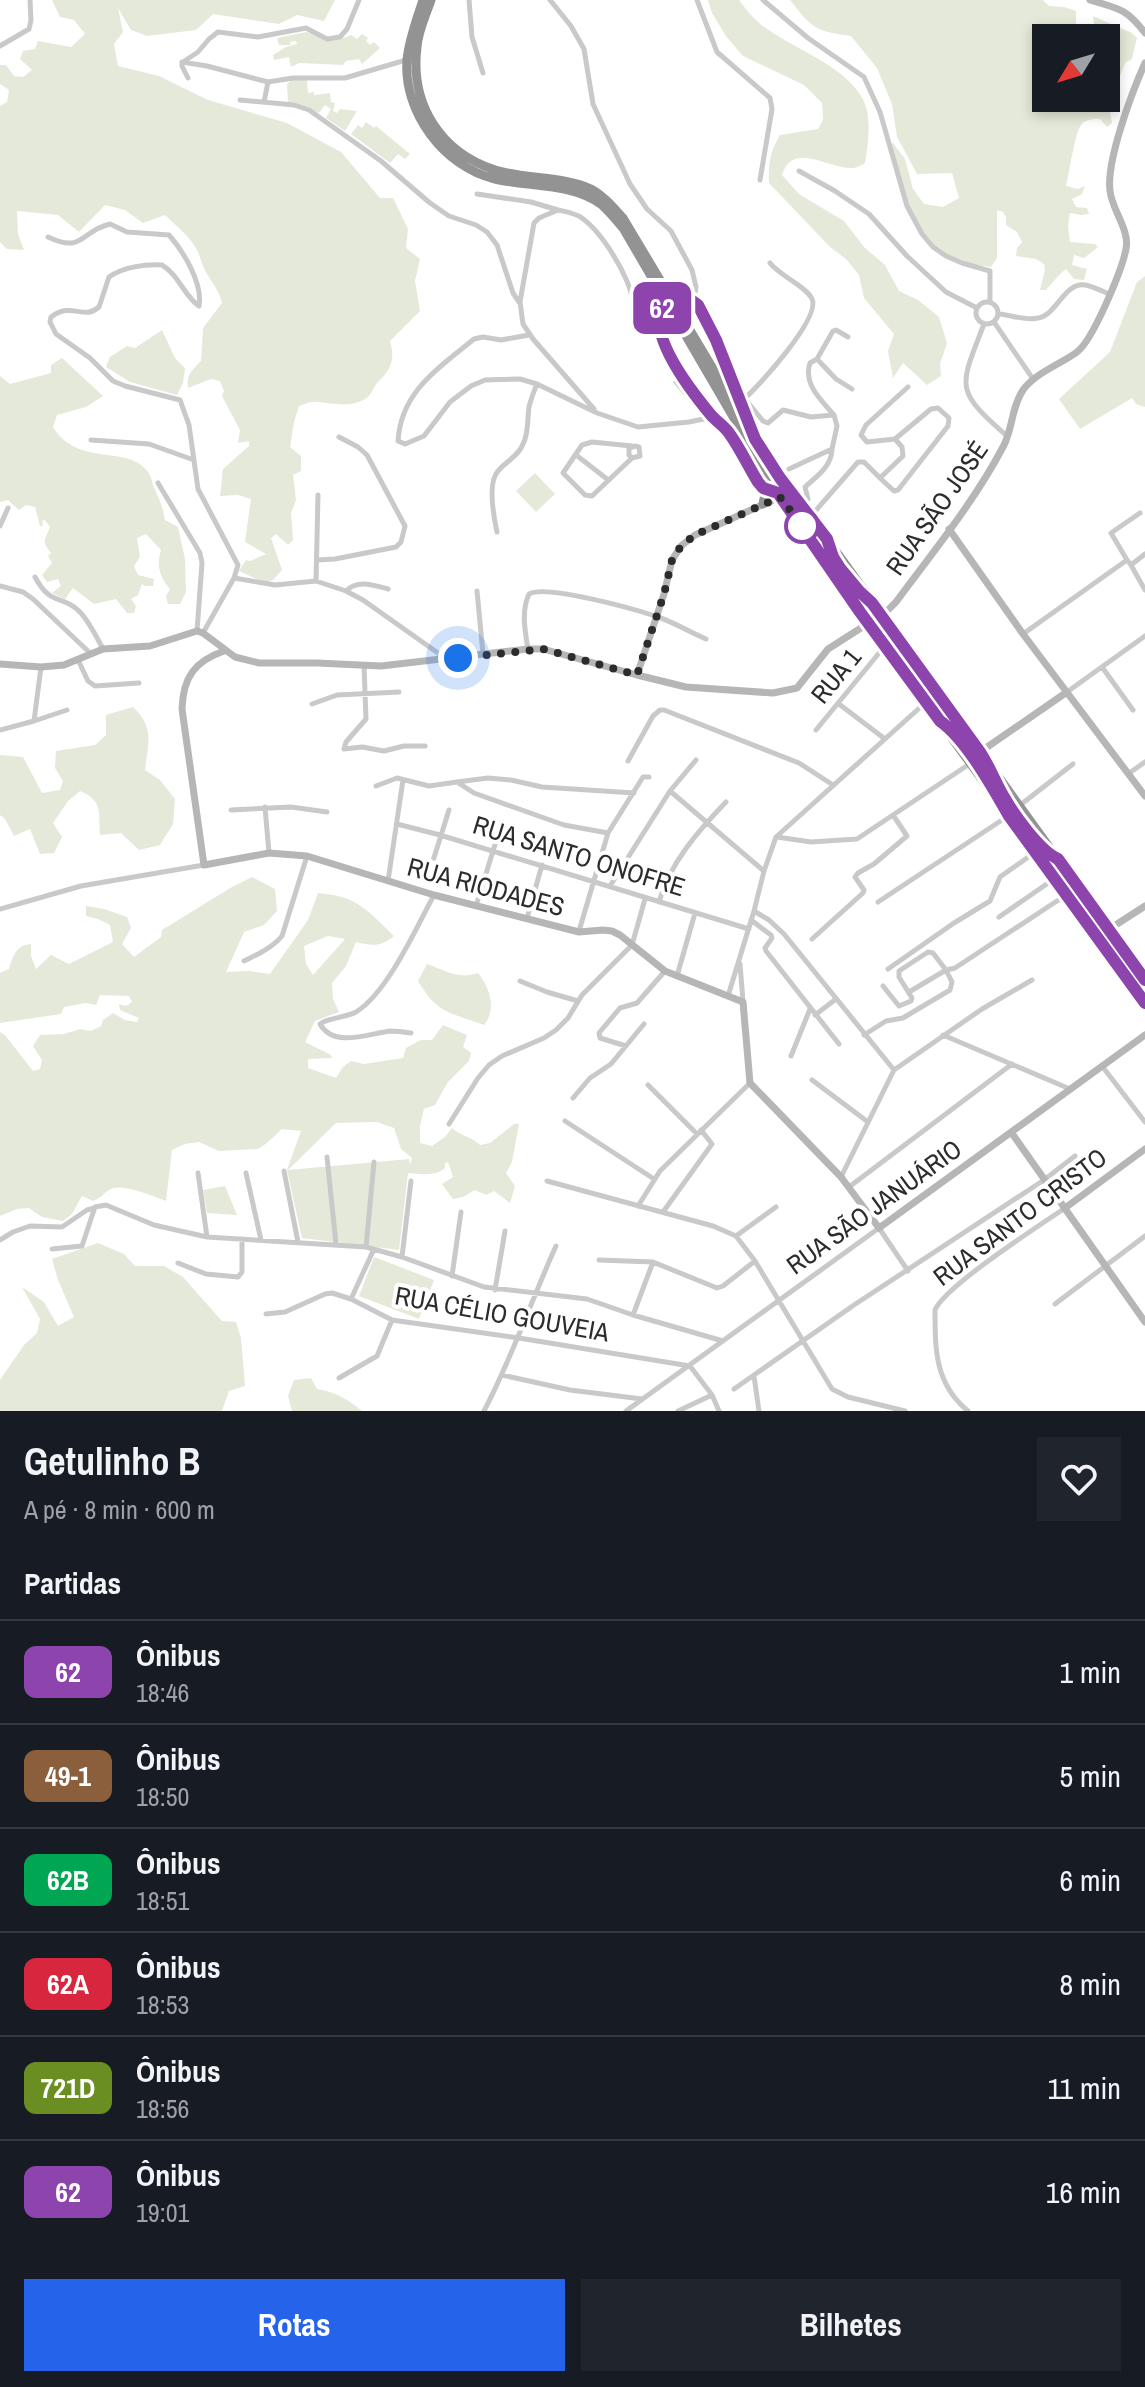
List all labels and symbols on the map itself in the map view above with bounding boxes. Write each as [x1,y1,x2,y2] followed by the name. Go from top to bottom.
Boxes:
[1032,24,1120,112] north arrow
[626,282,698,334] line badge: 62
[877,434,996,582] street label: RUA SÃO JOSÉ
[785,509,819,543] unlabelled marker
[438,638,478,678] your location
[803,641,869,711] street label: RUA 1
[469,807,689,904] street label: RUA SANTO ONOFRE
[404,849,568,924] street label: RUA RIODADES
[779,1131,968,1282] street label: RUA SÃO JANUÁRIO
[926,1140,1114,1293] street label: RUA SANTO CRISTO
[392,1277,613,1350] street label: RUA CÉLIO GOUVEIA

